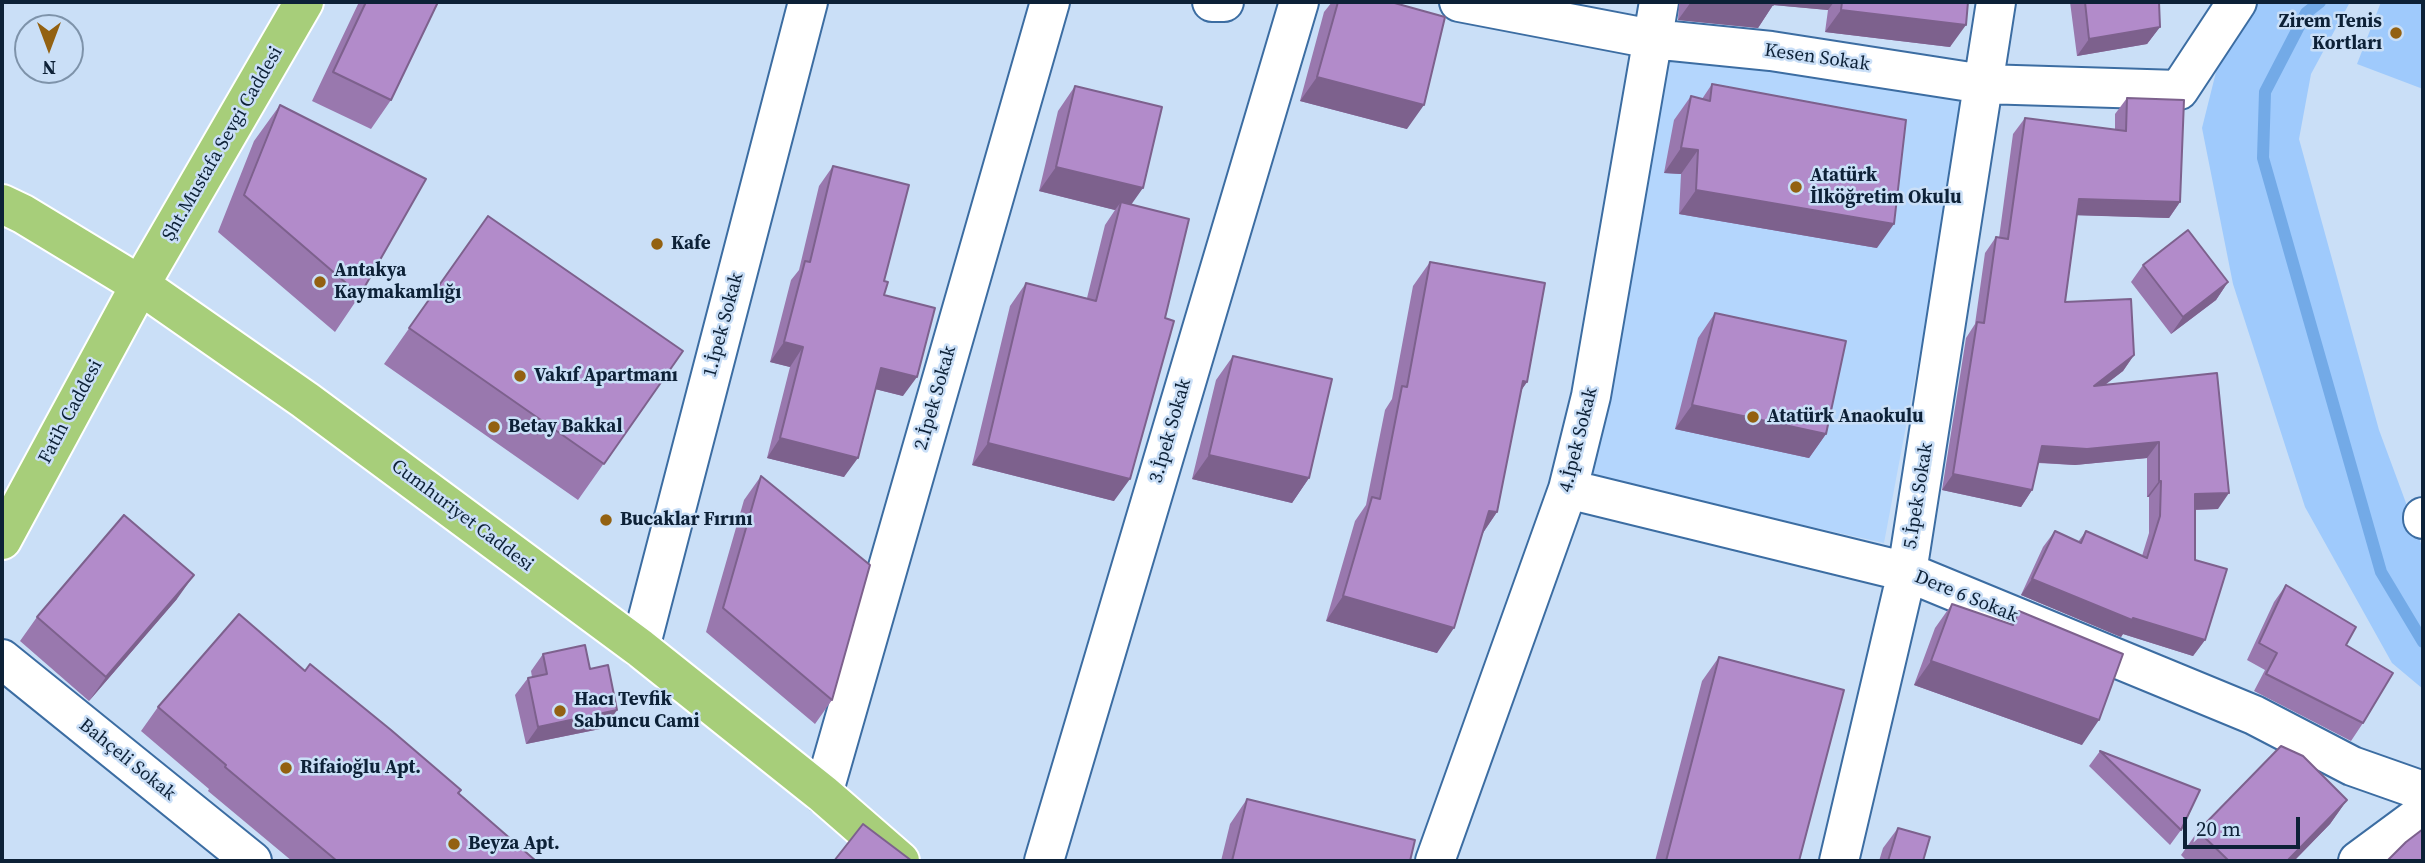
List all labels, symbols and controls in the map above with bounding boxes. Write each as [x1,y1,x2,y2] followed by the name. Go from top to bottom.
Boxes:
[2279,11,2382,55] place label: Zirem Tenis Kortları
[14,14,84,84] north arrow
[2388,25,2404,41] marker: Zirem Tenis Kortları
[1763,39,1871,77] street label: Kesen Sokak
[158,43,288,245] street label: Şht.Mustafa Sevgi Caddesi
[42,55,56,81] text: N
[1810,165,1962,209] place label: Atatürk İlköğretim Okulu
[1788,179,1804,195] marker: Atatürk İlköğretim Okulu
[671,233,711,255] place label: Kafe
[649,236,665,252] marker: Kafe
[334,260,461,304] place label: Antakya Kaymakamlığı
[699,270,749,380] street label: 1.İpek Sokak
[312,274,328,290] marker: Antakya Kaymakamlığı
[910,343,962,453] street label: 2.İpek Sokak
[34,356,108,468] street label: Fatih Caddesi
[534,365,678,387] place label: Vakıf Apartmanı
[512,368,528,384] marker: Vakıf Apartmanı
[1145,376,1197,486] street label: 3.İpek Sokak
[1555,385,1603,495] street label: 4.İpek Sokak
[1767,406,1924,428] place label: Atatürk Anaokulu
[1745,409,1761,425] marker: Atatürk Anaokulu
[508,416,623,438] place label: Betay Bakkal
[486,419,502,435] marker: Betay Bakkal
[1899,441,1939,551] street label: 5.İpek Sokak
[386,455,538,577] street label: Cumhuriyet Caddesi
[620,509,752,531] place label: Bucaklar Fırını
[598,512,614,528] marker: Bucaklar Fırını
[1911,566,2021,628] street label: Dere 6 Sokak
[574,689,699,733] place label: Hacı Tevfik Sabuncu Cami
[552,703,568,719] marker: Hacı Tevfik Sabuncu Cami
[74,714,180,806] street label: Bahçeli Sokak
[300,757,421,779] place label: Rifaioğlu Apt.
[278,760,294,776] marker: Rifaioğlu Apt.
[2187,804,2304,848] scale bar
[2196,814,2241,843] text: 20 m
[468,833,560,855] place label: Beyza Apt.
[446,836,462,852] marker: Beyza Apt.

